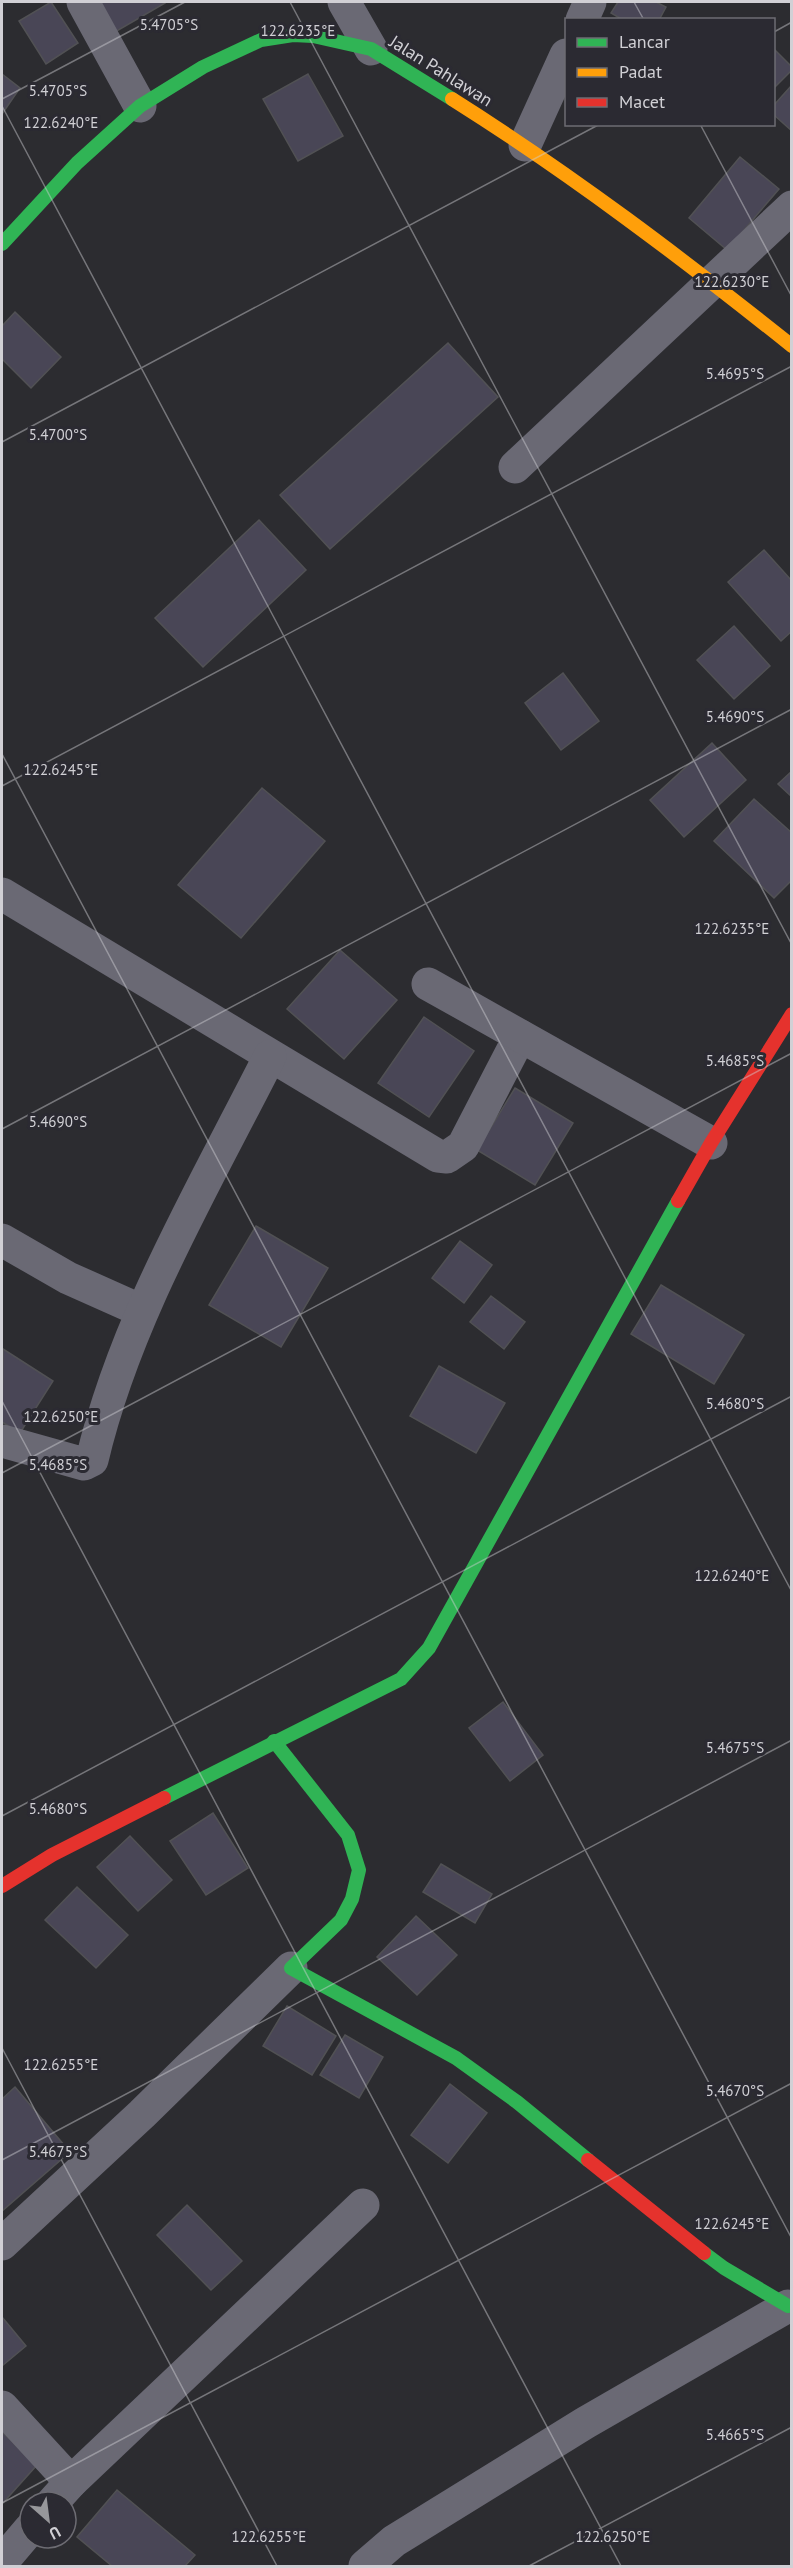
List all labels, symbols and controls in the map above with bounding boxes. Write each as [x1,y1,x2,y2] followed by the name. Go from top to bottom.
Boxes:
[140,15,198,34] text: 5.4705°S
[565,18,775,126] legend
[261,21,335,40] text: 122.6235°E
[385,29,497,111] street label: Jalan Pahlawan
[619,30,670,53] text: Lancar
[619,60,662,83] text: Padat
[29,81,87,100] text: 5.4705°S
[619,90,665,113] text: Macet
[24,113,98,132] text: 122.6240°E
[695,272,769,291] text: 122.6230°E
[706,364,764,383] text: 5.4695°S
[29,425,87,444] text: 5.4700°S
[706,707,764,726] text: 5.4690°S
[24,760,98,779] text: 122.6245°E
[695,919,769,938] text: 122.6235°E
[706,1051,764,1070] text: 5.4685°S
[29,1112,87,1131] text: 5.4690°S
[706,1394,764,1413] text: 5.4680°S
[24,1407,98,1426] text: 122.6250°E
[29,1455,87,1474] text: 5.4685°S
[695,1566,769,1585] text: 122.6240°E
[706,1738,764,1757] text: 5.4675°S
[29,1799,87,1818] text: 5.4680°S
[24,2055,98,2074] text: 122.6255°E
[706,2081,764,2100] text: 5.4670°S
[29,2142,87,2161] text: 5.4675°S
[695,2214,769,2233] text: 122.6245°E
[706,2425,764,2444] text: 5.4665°S
[18,2490,78,2550] north arrow
[46,2522,64,2544] text: U
[232,2527,306,2546] text: 122.6255°E
[576,2527,650,2546] text: 122.6250°E

